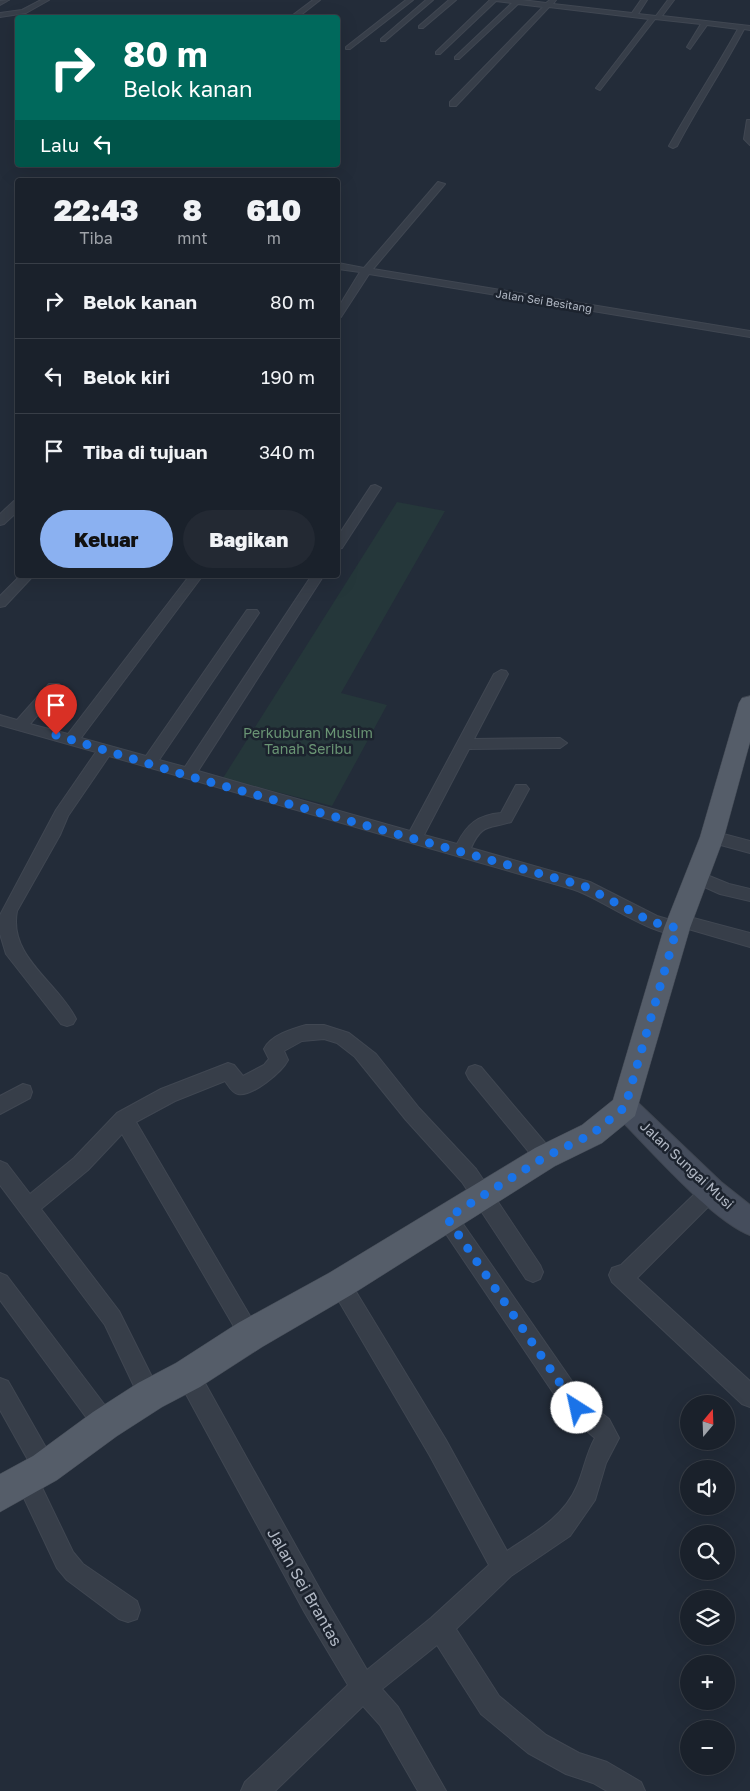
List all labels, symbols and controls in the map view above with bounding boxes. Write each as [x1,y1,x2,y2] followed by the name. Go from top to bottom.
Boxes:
[123,33,208,75] text: 80 m
[40,35,105,100] icon: right
[123,75,253,102] text: Belok kanan
[89,130,117,158] icon: left
[40,133,79,156] text: Lalu
[54,192,139,228] text: 22:43
[183,192,202,228] text: 8
[246,192,301,228] text: 610
[80,228,113,248] text: Tiba
[177,228,208,248] text: mnt
[267,228,281,248] text: m
[495,286,593,315] street label: Jalan Sei Besitang
[40,287,68,315] icon: right
[83,290,197,313] text: Belok kanan
[270,290,315,313] text: 80 m
[40,362,68,390] icon: left
[83,365,170,388] text: Belok kiri
[261,365,315,388] text: 190 m
[40,437,68,465] icon: arrive
[83,440,208,463] text: Tiba di tujuan
[259,440,315,463] text: 340 m
[40,510,173,568] button: Keluar
[183,510,315,568] button: Bagikan
[35,684,77,735] pin
[42,691,70,719] icon: arrive
[243,724,373,757] park label: Perkuburan Muslim Tanah Seribu
[637,1117,738,1212] street label: Jalan Sungai Musi
[550,1381,602,1433] position arrow
[680,1395,735,1450] north arrow
[680,1395,735,1775] map controls
[680,1460,735,1515] button: sound
[263,1524,347,1650] street label: Jalan Sei Brantas
[680,1525,735,1580] button: search
[680,1590,735,1645] button: layers
[680,1655,735,1710] button: +
[680,1720,735,1775] button: −

